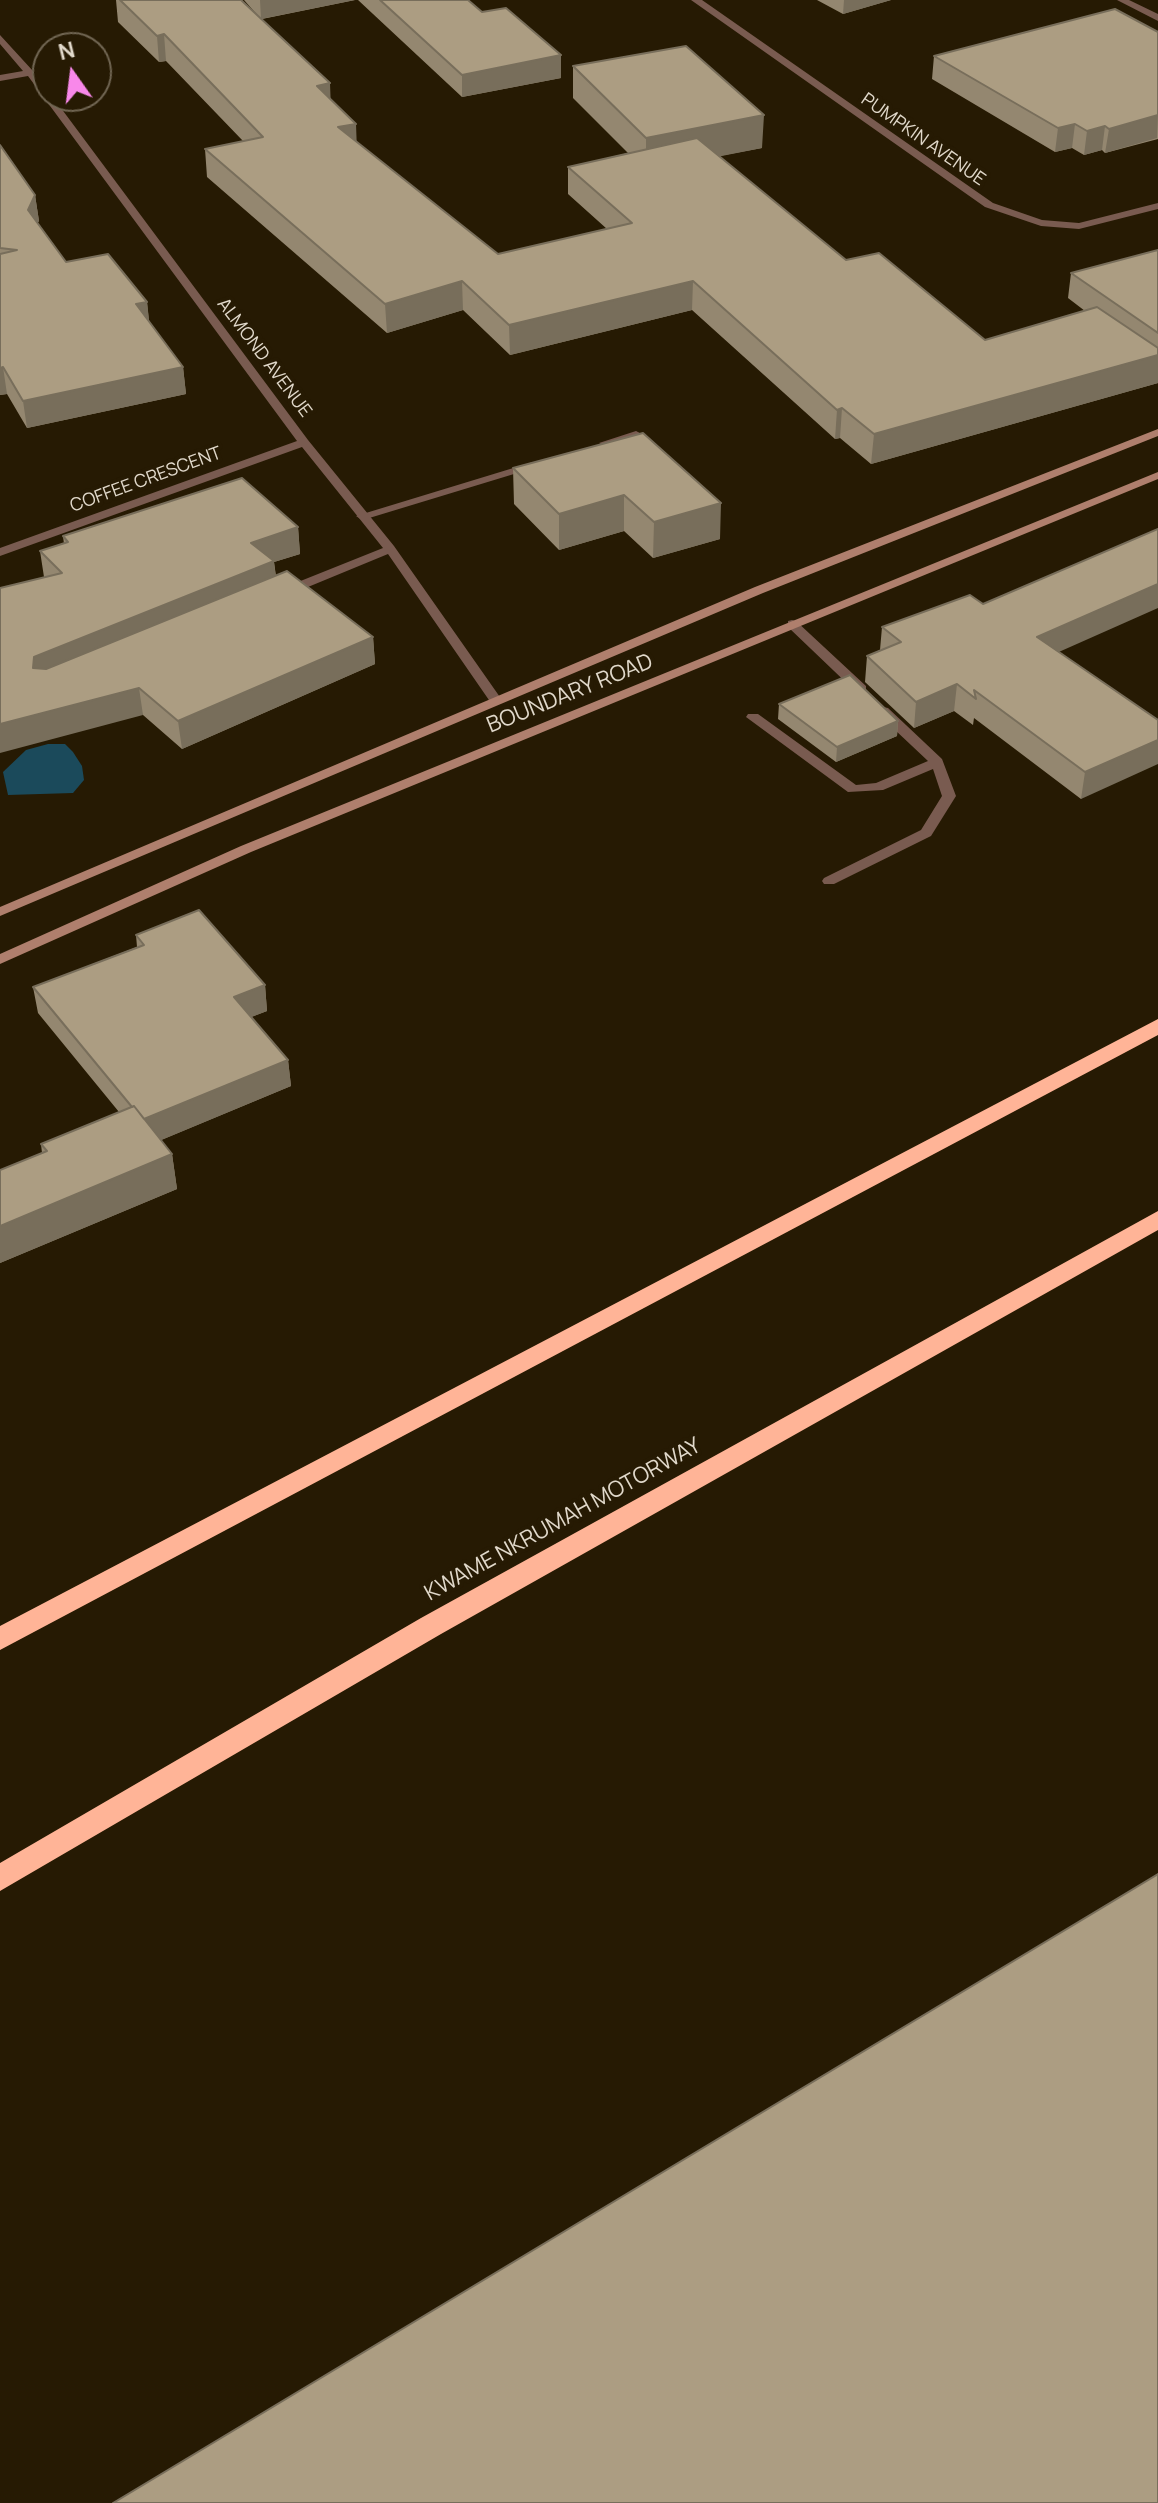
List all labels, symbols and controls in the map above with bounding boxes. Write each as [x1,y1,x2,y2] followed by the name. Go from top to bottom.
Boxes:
[32,32,112,112] north arrow
[55,34,78,67] text: N
[857,89,989,191] street label: PUMPKIN AVENUE
[212,294,316,422] street label: ALMOND AVENUE
[67,443,225,517] street label: COFFEE CRESCENT
[483,649,657,739] street label: BOUNDARY ROAD
[420,1433,706,1607] street label: KWAME NKRUMAH MOTORWAY

